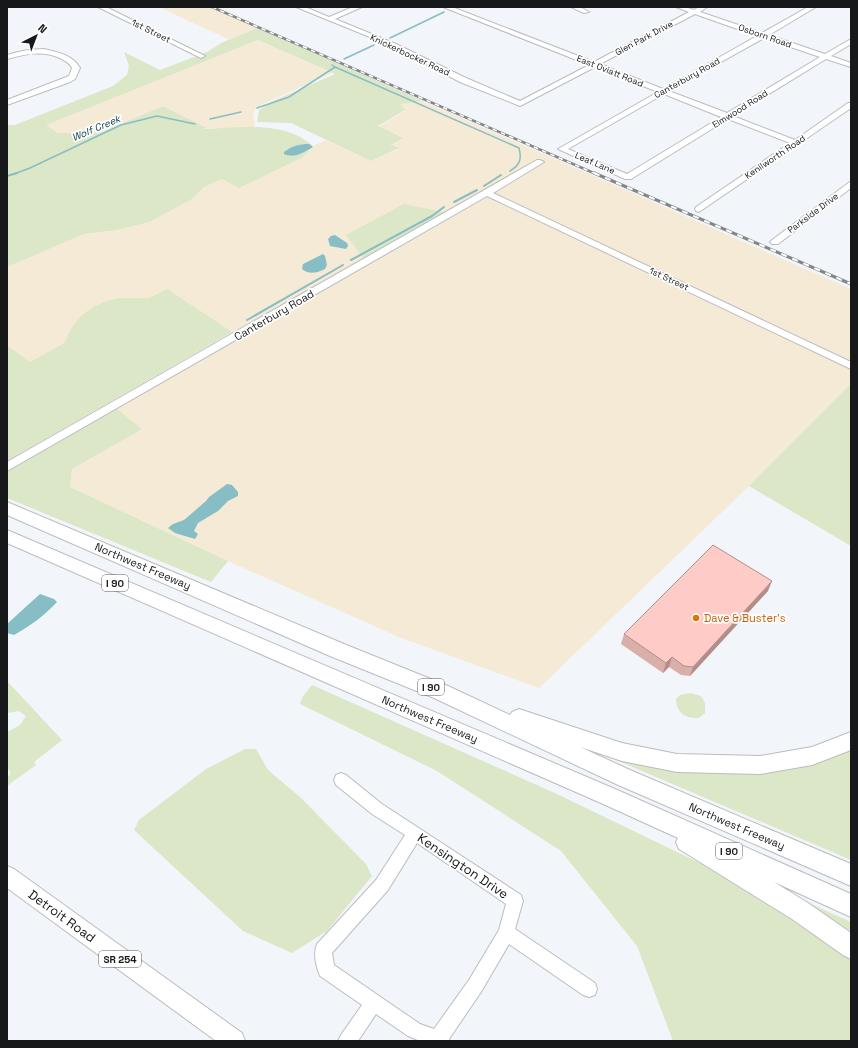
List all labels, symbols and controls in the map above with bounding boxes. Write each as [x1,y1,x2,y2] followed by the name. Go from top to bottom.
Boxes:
[16,16,56,56] north arrow
[129,16,173,46] street label: 1st Street
[613,18,675,58] street label: Glen Park Drive
[35,21,50,36] text: N
[737,21,793,51] street label: Osborn Road
[368,31,452,79] street label: Knickerbocker Road
[575,52,645,90] street label: East Oviatt Road
[652,55,722,101] street label: Canterbury Road
[710,87,770,131] street label: Elmwood Road
[70,111,124,144] water label: Wolf Creek
[742,132,808,182] street label: Kenilworth Road
[573,149,617,177] street label: Leaf Lane
[785,190,841,236] street label: Parkside Drive
[647,265,691,293] street label: 1st Street
[232,286,316,344] street label: Canterbury Road
[93,539,193,593] street label: Northwest Freeway
[102,575,128,591] road number: I 90
[704,611,786,625] place label: Dave & Buster's
[691,613,701,623] marker: Dave & Buster's
[418,679,444,695] road number: I 90
[380,692,480,746] street label: Northwest Freeway
[687,799,787,853] street label: Northwest Freeway
[414,829,512,903] street label: Kensington Drive
[716,843,742,859] road number: I 90
[25,886,99,946] street label: Detroit Road
[99,951,141,967] road number: SR 254

